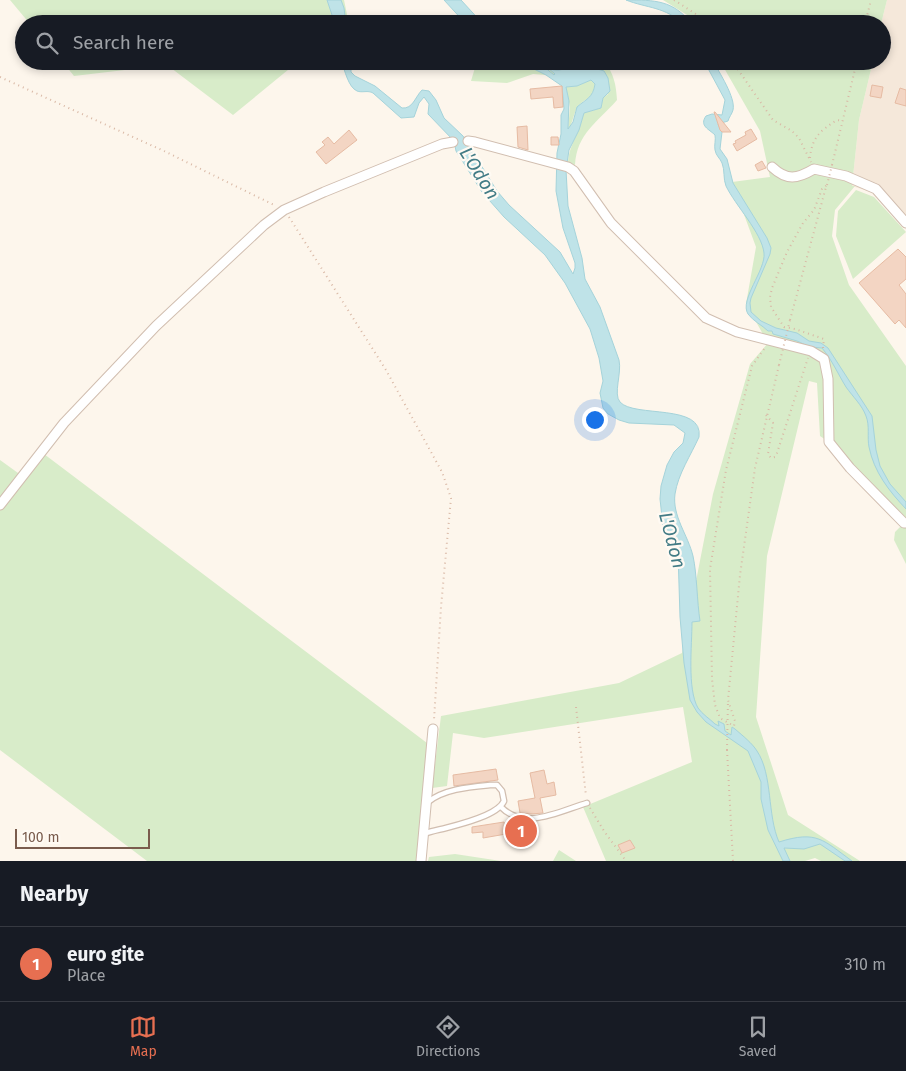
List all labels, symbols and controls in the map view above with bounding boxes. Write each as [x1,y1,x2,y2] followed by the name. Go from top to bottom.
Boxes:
[15,15,891,70] search box
[33,29,61,57] icon: search
[73,31,174,54] text: Search here
[455,143,505,204] water label: L'Odon
[582,407,608,433] your location
[654,509,691,571] water label: L'Odon
[505,812,537,850] pin: 1
[15,826,150,849] scale bar
[22,829,59,846] text: 100 m
[20,881,88,907] text: Nearby
[67,943,144,966] text: euro gite
[32,955,40,974] text: 1
[845,955,886,974] text: 310 m
[67,966,106,985] text: Place
[129,1013,157,1060] tab: Map
[416,1013,480,1060] tab: Directions
[739,1013,777,1060] tab: Saved

